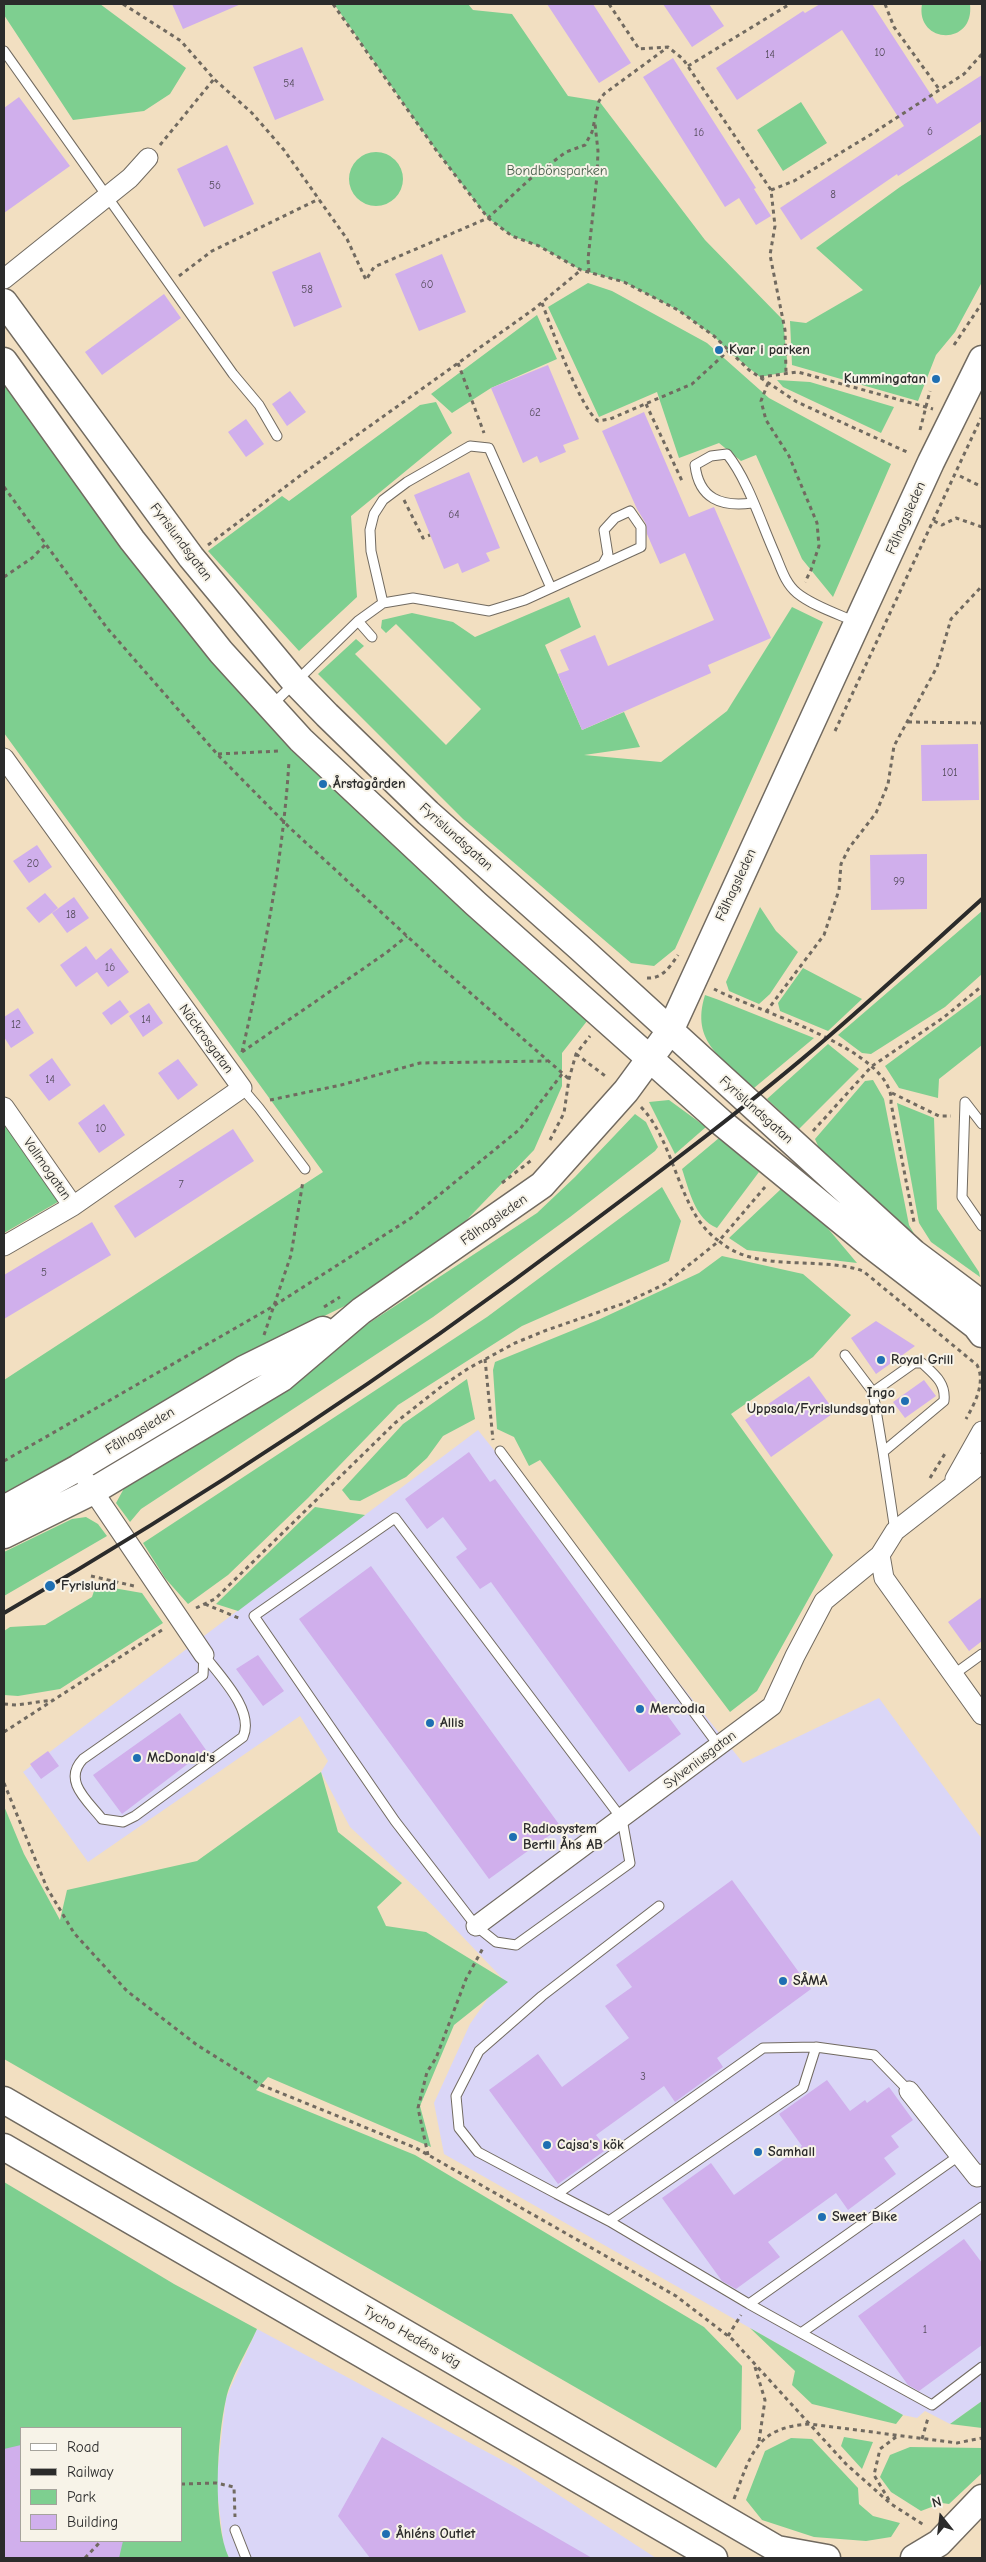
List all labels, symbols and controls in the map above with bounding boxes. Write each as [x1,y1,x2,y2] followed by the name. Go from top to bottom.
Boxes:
[874,46,886,60] house number: 10
[765,48,775,62] house number: 14
[283,77,295,91] house number: 54
[927,125,933,139] house number: 6
[694,126,704,140] house number: 16
[506,163,608,179] park label: Bondbönsparken
[209,179,221,193] house number: 56
[830,188,836,202] house number: 8
[421,278,433,292] house number: 60
[301,283,313,297] house number: 58
[729,342,810,358] place label: Kvar i parken
[713,344,725,356] marker: Kvar i parken
[844,371,926,387] place label: Kummingatan
[930,373,942,385] marker: Kummingatan
[529,406,541,420] house number: 62
[883,479,929,557] street label: Fålhagsleden
[146,500,216,584] street label: Fyrislundsgatan
[448,508,460,522] house number: 64
[942,766,958,780] house number: 101
[333,776,405,792] place label: Årstagården
[317,778,329,790] marker: Årstagården
[416,800,496,874] street label: Fyrislundsgatan
[712,846,760,924] street label: Fålhagsleden
[27,857,39,871] house number: 20
[893,875,905,889] house number: 99
[66,908,76,922] house number: 18
[105,961,115,975] house number: 16
[175,1001,237,1077] street label: Näckrosgatan
[141,1013,151,1027] house number: 14
[11,1018,21,1032] house number: 12
[45,1073,55,1087] house number: 14
[716,1073,796,1147] street label: Fyrislundsgatan
[95,1122,107,1136] house number: 10
[19,1135,75,1203] street label: Vallmogatan
[178,1178,184,1192] house number: 7
[457,1191,531,1249] street label: Fålhagsleden
[41,1266,47,1280] house number: 5
[891,1352,953,1368] place label: Royal Grill
[875,1354,887,1366] marker: Royal Grill
[747,1385,895,1418] place label: Ingo Uppsala/Fyrislundsgatan
[899,1395,911,1407] marker: Ingo Uppsala/Fyrislundsgatan
[102,1404,178,1458] street label: Fålhagsleden
[61,1578,116,1594] place label: Fyrislund
[43,1579,57,1593] marker: Fyrislund
[650,1701,705,1717] place label: Mercodia
[634,1703,646,1715] marker: Mercodia
[440,1715,464,1731] place label: Allis
[424,1717,436,1729] marker: Allis
[660,1727,740,1793] street label: Sylveniusgatan
[147,1750,215,1766] place label: McDonald's
[131,1752,143,1764] marker: McDonald's
[523,1821,603,1854] place label: Radiosystem Bertil Åhs AB
[507,1831,519,1843] marker: Radiosystem Bertil Åhs AB
[793,1973,827,1989] place label: SÅMA
[777,1975,789,1987] marker: SÅMA
[640,2070,646,2084] house number: 3
[557,2137,624,2153] place label: Cajsa's kök
[541,2139,553,2151] marker: Cajsa's kök
[768,2144,815,2160] place label: Samhall
[752,2146,764,2158] marker: Samhall
[832,2209,897,2225] place label: Sweet Bike
[816,2211,828,2223] marker: Sweet Bike
[360,2302,464,2372] street label: Tycho Hedéns väg
[923,2323,927,2337] house number: 1
[20,2427,182,2542] legend
[67,2438,99,2456] text: Road
[67,2463,113,2481] text: Railway
[67,2488,96,2506] text: Park
[916,2492,966,2542] north arrow
[930,2493,943,2512] text: N
[67,2513,118,2531] text: Building
[396,2526,475,2542] place label: Åhléns Outlet
[380,2528,392,2540] marker: Åhléns Outlet

